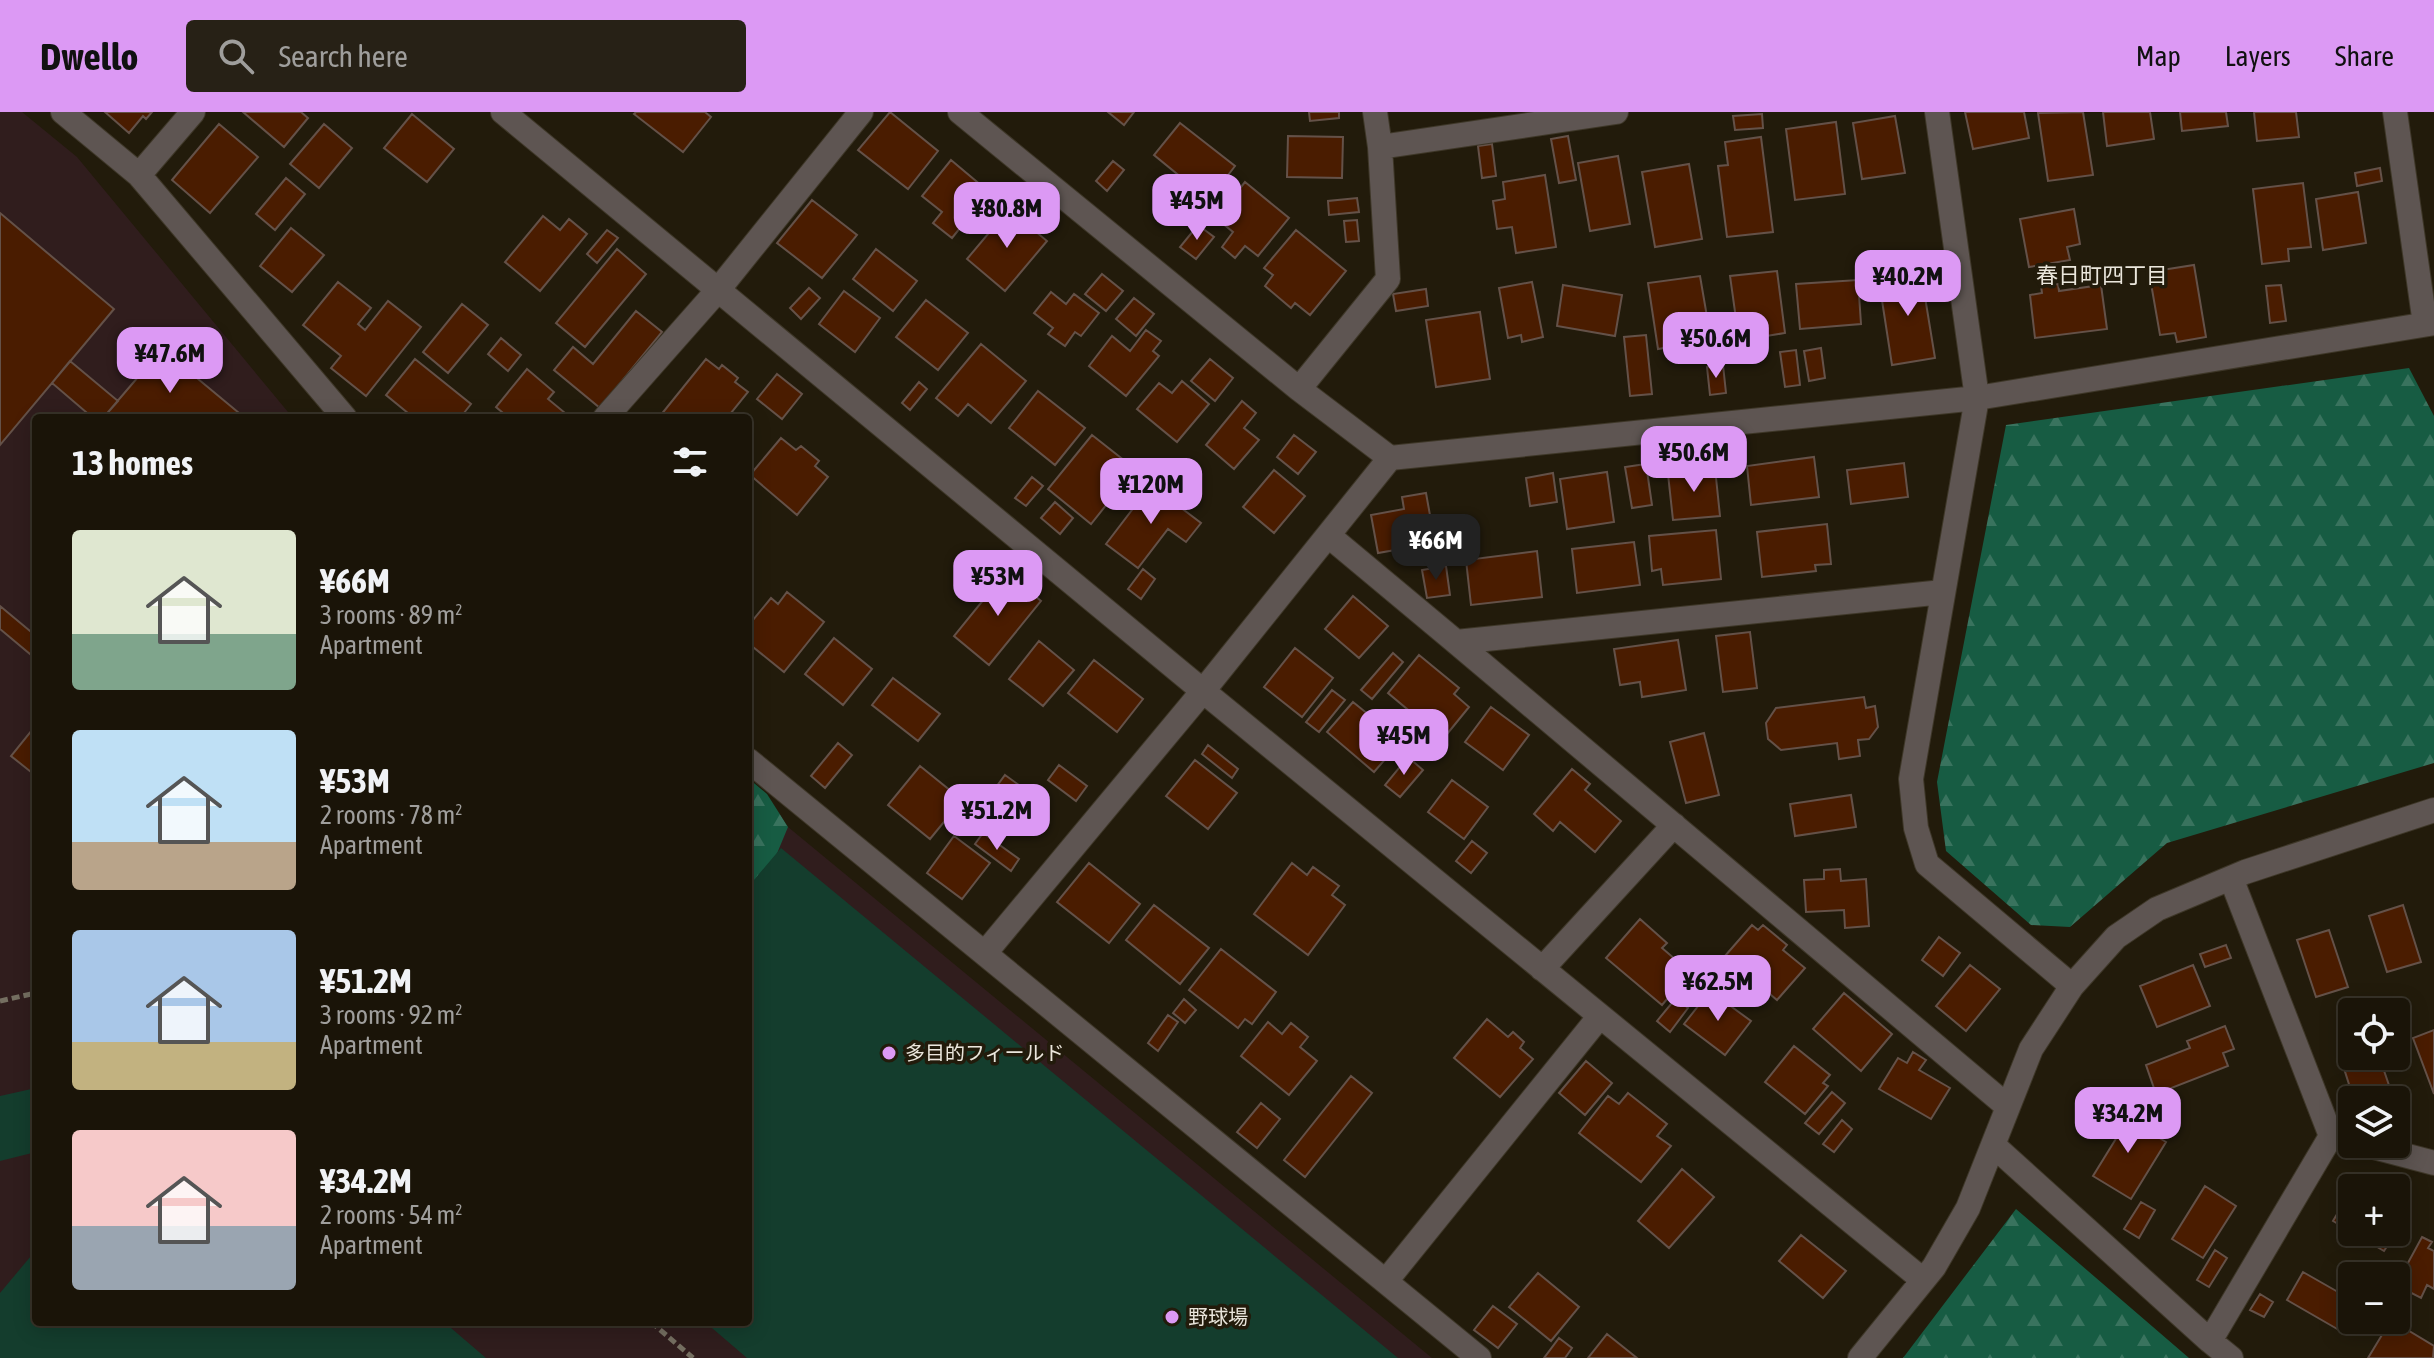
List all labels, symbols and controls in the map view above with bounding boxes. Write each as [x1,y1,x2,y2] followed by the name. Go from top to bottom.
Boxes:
[186,20,746,92] search box
[214,34,258,78] icon: search
[40,35,138,78] text: Dwello
[278,39,408,73] text: Search here
[2136,40,2181,72] text: Map
[2225,40,2291,72] text: Layers
[2335,40,2394,72] text: Share
[1150,174,1244,242] pin: ¥45M
[942,182,1072,250] pin: ¥80.8M
[1170,185,1224,215] text: ¥45M
[972,193,1042,223] text: ¥80.8M
[1843,250,1973,318] pin: ¥40.2M
[1873,261,1943,291] text: ¥40.2M
[2036,262,2168,288] district label: 春日町四丁目
[1651,312,1781,380] pin: ¥50.6M
[1681,323,1751,353] text: ¥50.6M
[105,327,235,395] pin: ¥47.6M
[135,338,205,368] text: ¥47.6M
[1629,426,1759,494] pin: ¥50.6M
[1659,437,1729,467] text: ¥50.6M
[668,440,712,484] icon: filters
[72,443,193,482] text: 13 homes
[1095,458,1207,526] pin: ¥120M
[1118,469,1184,499] text: ¥120M
[1389,514,1483,582] pin: ¥66M
[1409,525,1463,555] text: ¥66M
[951,550,1045,618] pin: ¥53M
[320,561,390,600] text: ¥66M
[971,561,1025,591] text: ¥53M
[136,562,232,658] icon: home
[320,600,462,630] text: 3 rooms · 89 m²
[320,630,423,660] text: Apartment
[1357,709,1451,777] pin: ¥45M
[1377,720,1431,750] text: ¥45M
[320,761,390,800] text: ¥53M
[136,762,232,858] icon: home
[932,784,1062,852] pin: ¥51.2M
[962,795,1032,825] text: ¥51.2M
[320,800,462,830] text: 2 rooms · 78 m²
[320,830,423,860] text: Apartment
[1653,955,1783,1023] pin: ¥62.5M
[320,961,412,1000] text: ¥51.2M
[136,962,232,1058] icon: home
[1683,966,1753,996] text: ¥62.5M
[2338,998,2410,1334] map controls
[2338,998,2410,1070] button: locate
[320,1000,462,1030] text: 3 rooms · 92 m²
[320,1030,423,1060] text: Apartment
[905,1041,1065,1064] place label: 多目的フィールド
[880,1044,898,1062] marker: 多目的フィールド
[2338,1086,2410,1158] button: layers
[2063,1087,2193,1155] pin: ¥34.2M
[2093,1098,2163,1128] text: ¥34.2M
[320,1161,412,1200] text: ¥34.2M
[136,1162,232,1258] icon: home
[2338,1174,2410,1246] button: +
[320,1200,462,1230] text: 2 rooms · 54 m²
[320,1230,423,1260] text: Apartment
[2338,1262,2410,1334] button: −
[1188,1305,1248,1328] place label: 野球場
[1163,1308,1181,1326] marker: 野球場

